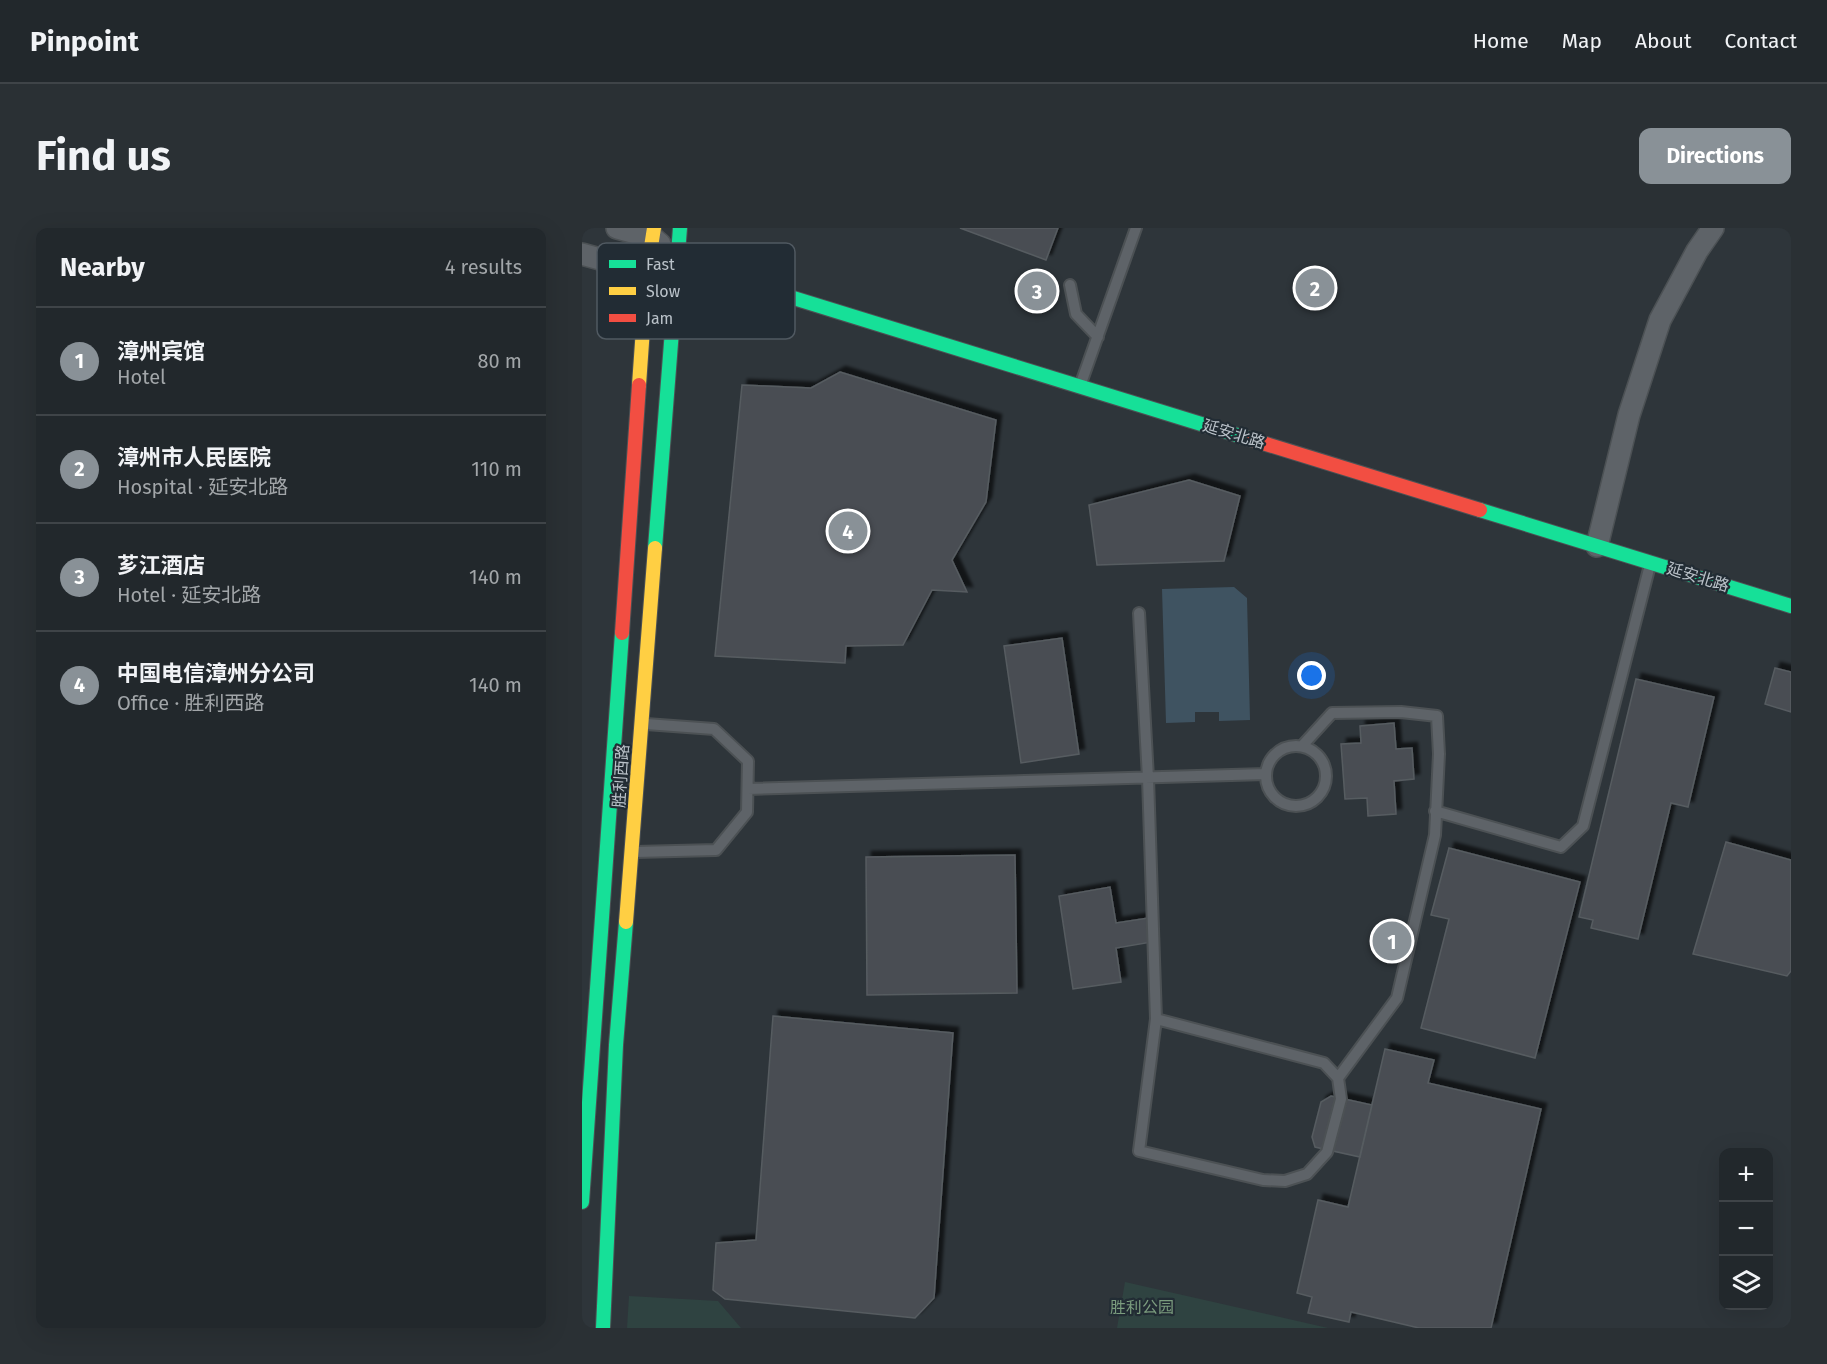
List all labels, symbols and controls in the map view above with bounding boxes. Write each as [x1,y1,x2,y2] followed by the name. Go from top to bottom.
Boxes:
[30,25,139,58] text: Pinpoint
[1473,28,1529,54] text: Home
[1562,28,1602,54] text: Map
[1635,28,1692,54] text: About
[1725,28,1797,54] text: Contact
[1639,128,1791,184] button: Directions
[36,131,171,181] text: Find us
[597,243,795,339] legend
[60,252,145,283] text: Nearby
[445,255,522,279] text: 4 results
[646,255,675,274] text: Fast
[1296,266,1334,310] pin: 2
[1018,268,1056,314] pin: 3
[646,282,681,301] text: Slow
[646,309,673,328] text: Jam
[117,338,205,365] text: 漳州宾馆
[75,349,84,373] text: 1
[477,349,522,373] text: 80 m
[117,365,166,389] text: Hotel
[1201,416,1267,452] street label: 延安北路
[117,444,271,471] text: 漳州市人民医院
[74,457,85,481] text: 2
[471,457,522,481] text: 110 m
[117,475,288,499] text: Hospital · 延安北路
[828,508,868,554] pin: 4
[117,552,205,579] text: 芗江酒店
[1665,559,1731,595] street label: 延安北路
[74,565,85,589] text: 3
[469,565,522,589] text: 140 m
[117,583,261,607] text: Hotel · 延安北路
[117,660,315,687] text: 中国电信漳州分公司
[1297,661,1326,690] your location
[74,673,85,697] text: 4
[469,673,522,697] text: 140 m
[117,691,265,715] text: Office · 胜利西路
[609,743,633,809] street label: 胜利西路
[1372,918,1412,964] pin: 1
[1719,1148,1773,1310] map controls
[1719,1148,1773,1202] button: +
[1719,1202,1773,1256] button: −
[1719,1256,1773,1310] button: layers
[1110,1298,1174,1317] park label: 胜利公园

